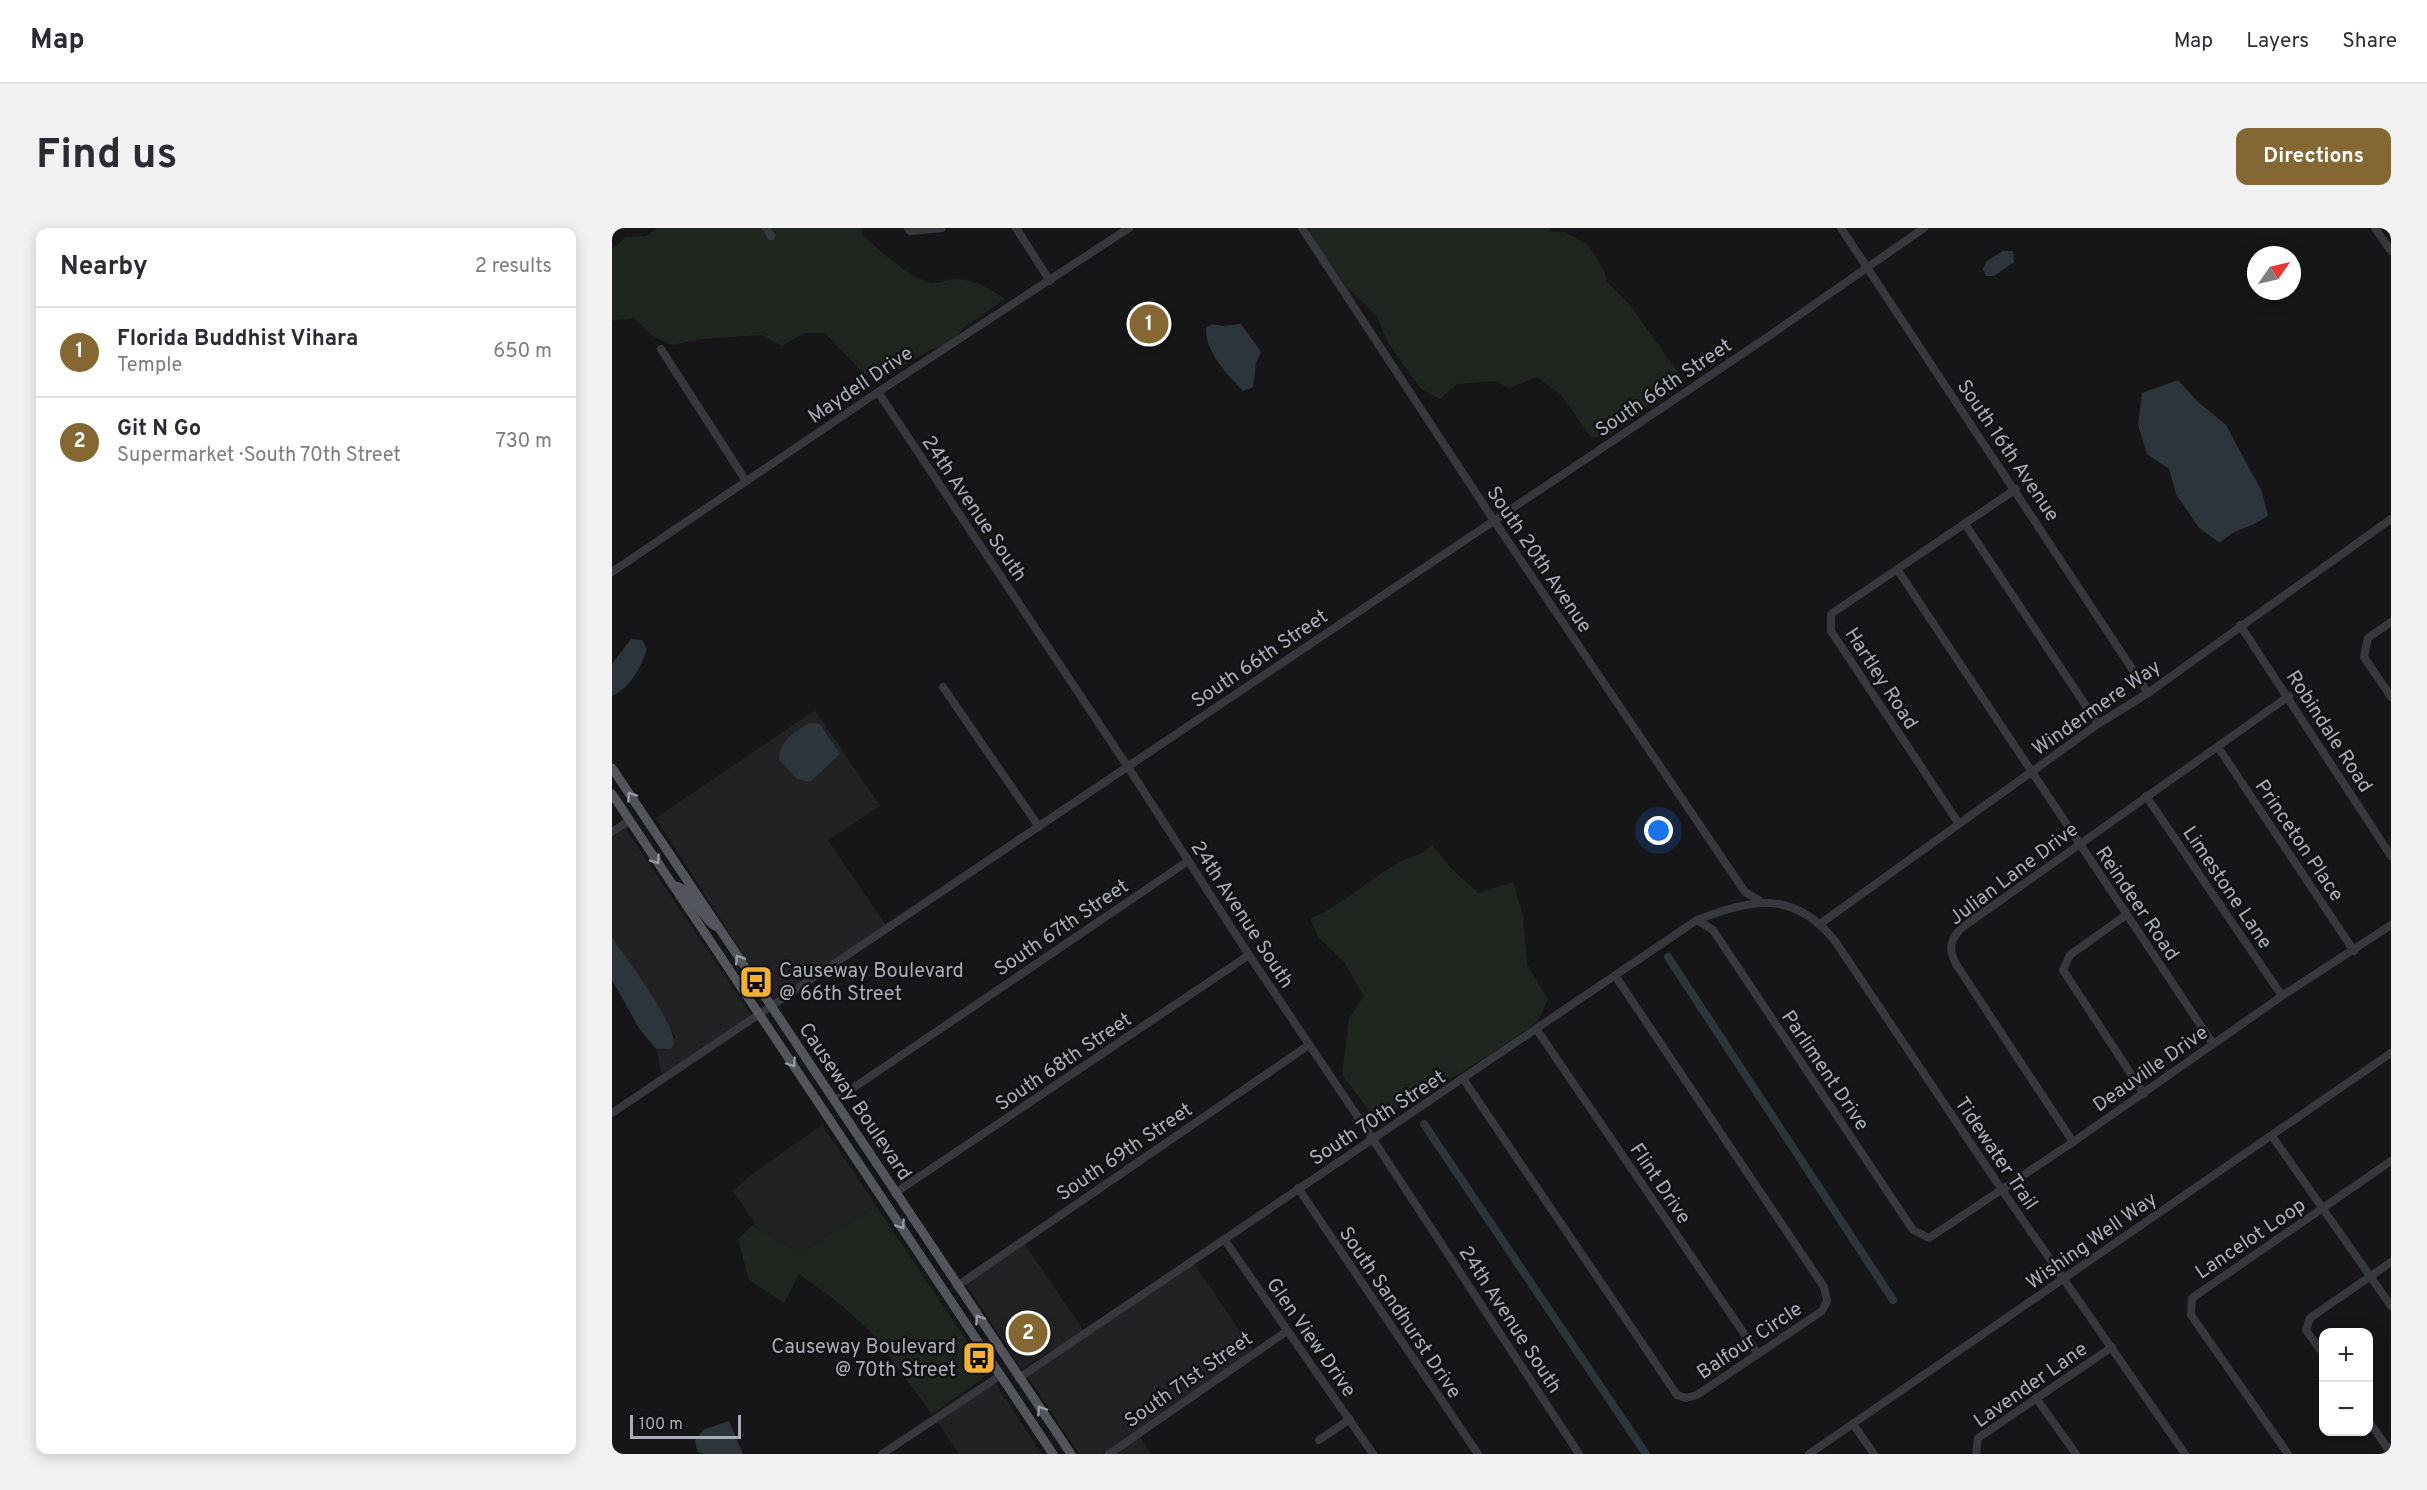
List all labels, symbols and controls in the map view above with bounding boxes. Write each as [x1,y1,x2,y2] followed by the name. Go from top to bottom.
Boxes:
[30,23,85,59] text: Map
[2174,28,2213,55] text: Map
[2246,28,2309,55] text: Layers
[2342,28,2397,55] text: Share
[2236,128,2391,185] button: Directions
[36,130,177,183] text: Find us
[2247,246,2301,300] north arrow
[60,251,148,284] text: Nearby
[475,254,552,280] text: 2 results
[1130,302,1168,346] pin: 1
[117,326,358,353] text: Florida Buddhist Vihara
[1591,333,1737,444] street label: South 66th Street
[76,339,84,365] text: 1
[493,339,552,365] text: 650 m
[804,341,919,430] street label: Maydell Drive
[117,353,182,379] text: Temple
[1950,375,2064,527] street label: South 16th Avenue
[117,416,201,443] text: Git N Go
[73,429,86,455] text: 2
[496,429,552,455] text: 730 m
[915,431,1032,587] street label: 24th Avenue South
[117,443,401,469] text: Supermarket · South 70th Street
[1480,482,1597,638] street label: South 20th Avenue
[1187,604,1333,715] street label: South 66th Street
[1838,623,1923,735] street label: Hartley Road
[2028,655,2167,763] street label: Windermere Way
[2279,666,2378,798] street label: Robindale Road
[2248,775,2349,907] street label: Princeton Place
[627,792,638,803] one-way arrow
[1644,816,1673,845] your location
[1944,817,2084,932] street label: Julian Lane Drive
[2176,822,2277,955] street label: Limestone Lane
[1184,836,1299,994] street label: 24th Avenue South
[2089,842,2184,966] street label: Reindeer Road
[649,853,660,864] one-way arrow
[990,874,1134,983] street label: South 67th Street
[735,954,746,965] one-way arrow
[779,959,964,1008] place label: Causeway Boulevard @ 66th Street
[738,964,774,1000] bus stop icon: Causeway Boulevard @ 66th Street
[1774,1006,1874,1136] street label: Parliment Drive
[991,1007,1137,1118] street label: South 68th Street
[792,1018,917,1186] street label: Causeway Boulevard
[2089,1020,2214,1119] street label: Deauville Drive
[785,1056,796,1067] one-way arrow
[1305,1065,1451,1172] street label: South 70th Street
[1948,1093,2043,1216] street label: Tidewater Trail
[1052,1098,1198,1208] street label: South 69th Street
[1623,1139,1696,1230] street label: Flint Drive
[2022,1187,2163,1296] street label: Wishing Well Way
[2191,1193,2311,1286] street label: Lancelot Loop
[893,1219,905,1229] one-way arrow
[1332,1222,1467,1404] street label: South Sandhurst Drive
[1452,1241,1567,1399] street label: 24th Avenue South
[1260,1273,1361,1403] street label: Glen View Drive
[1692,1297,1808,1386] street label: Balfour Circle
[1008,1310,1048,1356] pin: 2
[975,1315,986,1326] one-way arrow
[1120,1327,1258,1435] street label: South 71st Street
[2319,1328,2373,1436] map controls
[2319,1328,2373,1382] button: +
[771,1335,956,1384] place label: Causeway Boulevard @ 70th Street
[1969,1337,2093,1435] street label: Lavender Lane
[961,1340,997,1376] bus stop icon: Causeway Boulevard @ 70th Street
[2319,1382,2373,1436] button: −
[1037,1406,1048,1417] one-way arrow
[630,1412,741,1440] scale bar
[639,1415,683,1435] text: 100 m

